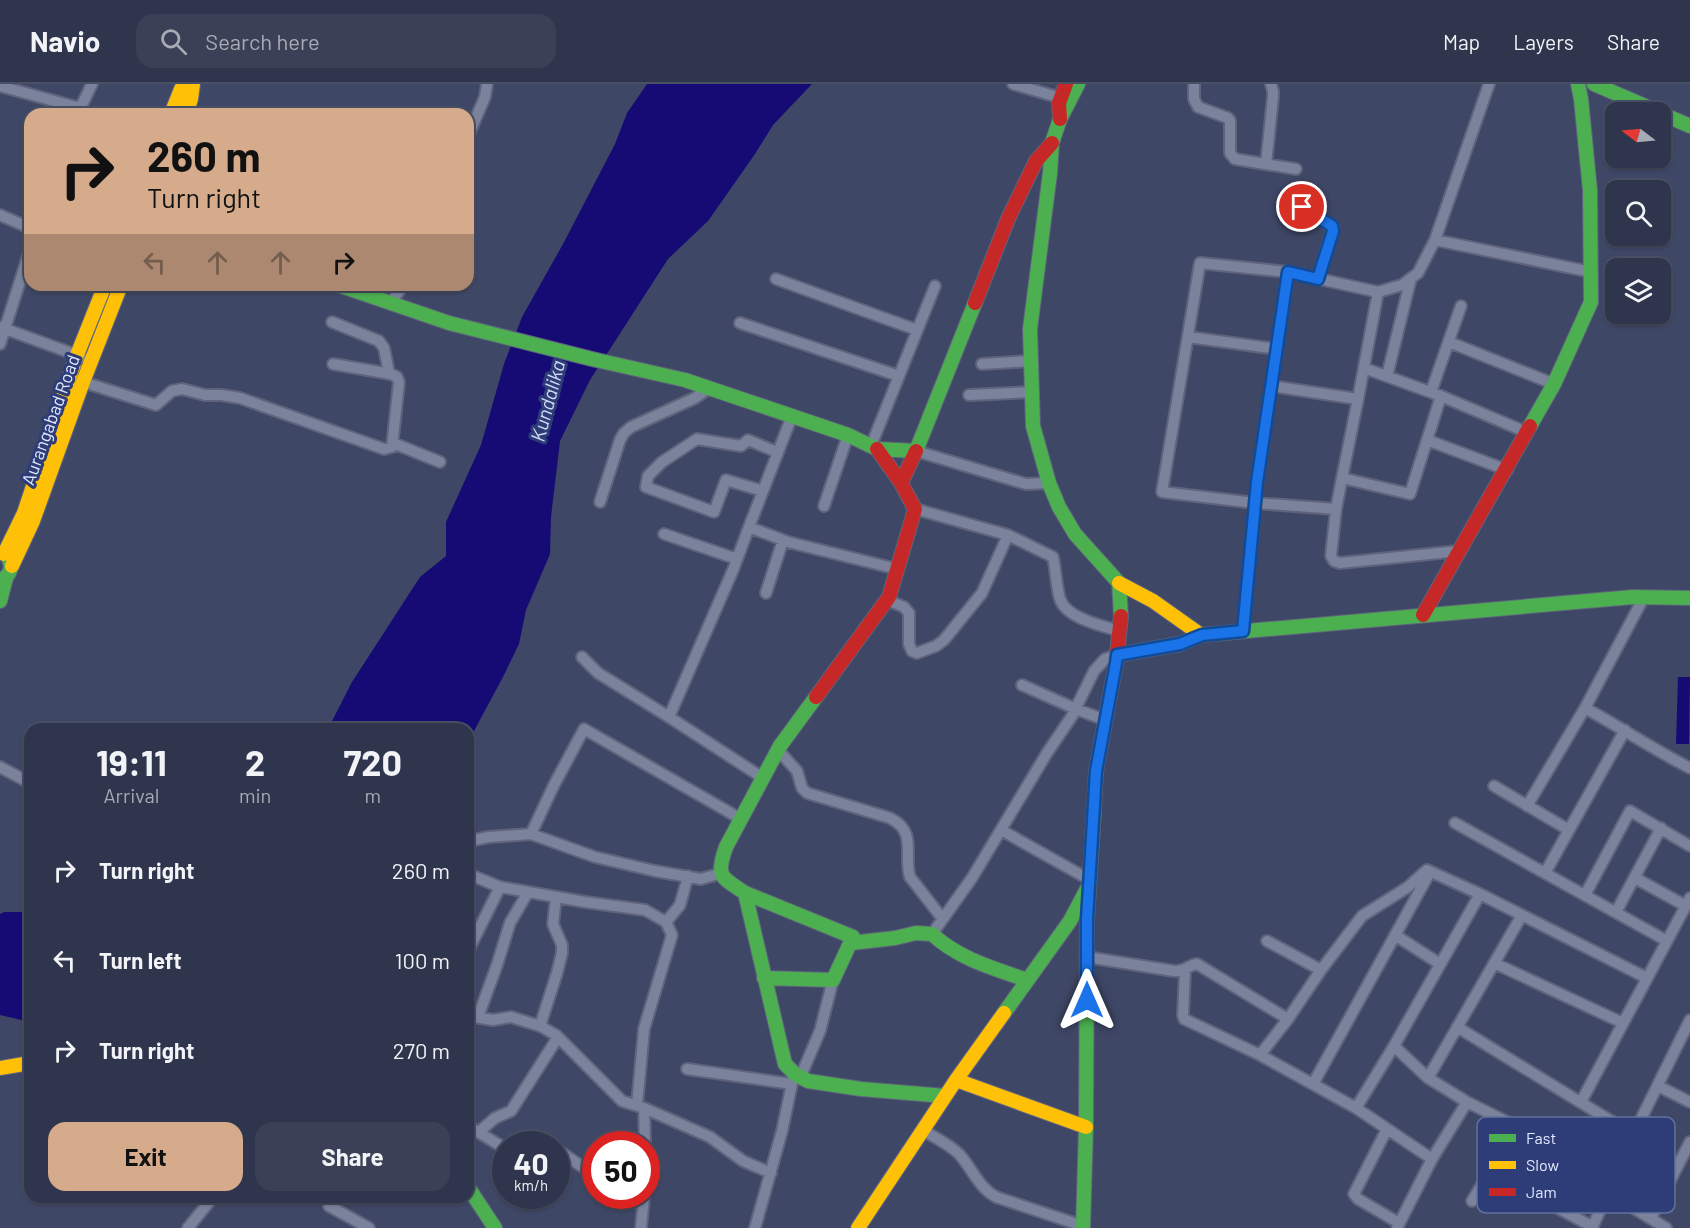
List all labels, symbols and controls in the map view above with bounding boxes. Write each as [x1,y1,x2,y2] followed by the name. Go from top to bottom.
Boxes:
[136,14,556,68] search box
[30,24,100,58] text: Navio
[157,25,190,58] icon: search
[205,28,320,54] text: Search here
[1443,29,1480,54] text: Map
[1513,29,1574,54] text: Layers
[1607,29,1660,54] text: Share
[1605,102,1671,168] north arrow
[1605,102,1671,324] map controls
[147,130,260,180] text: 260 m
[48,132,126,210] icon: right
[1605,180,1671,246] button: search
[147,181,261,213] text: Turn right
[1276,181,1327,232] pin
[1285,190,1318,223] icon: arrive
[138,246,171,279] icon: left
[201,246,234,279] icon: ahead
[264,246,297,279] icon: ahead
[327,246,360,279] icon: right
[1605,258,1671,324] button: layers
[16,351,84,488] street label: Aurangabad Road
[525,357,569,444] water label: Kundalika
[96,740,167,783] text: 19:11
[245,740,265,783] text: 2
[343,740,402,783] text: 720
[103,783,159,807] text: Arrival
[239,783,271,807] text: min
[364,783,381,807] text: m
[48,854,81,887] icon: right
[99,857,194,883] text: Turn right
[392,857,450,883] text: 260 m
[48,944,81,977] icon: left
[99,947,182,973] text: Turn left
[395,947,450,973] text: 100 m
[1055,968,1119,1032] position arrow
[48,1034,81,1067] icon: right
[99,1037,194,1063] text: Turn right
[393,1037,450,1063] text: 270 m
[1477,1117,1675,1213] legend
[48,1122,243,1191] button: Exit
[255,1122,450,1191] button: Share
[1526,1128,1556,1147] text: Fast
[582,1131,660,1209] speed limit sign: 50
[513,1145,549,1181] text: 40
[1526,1155,1559,1174] text: Slow
[514,1176,548,1194] text: km/h
[1526,1182,1557,1201] text: Jam

